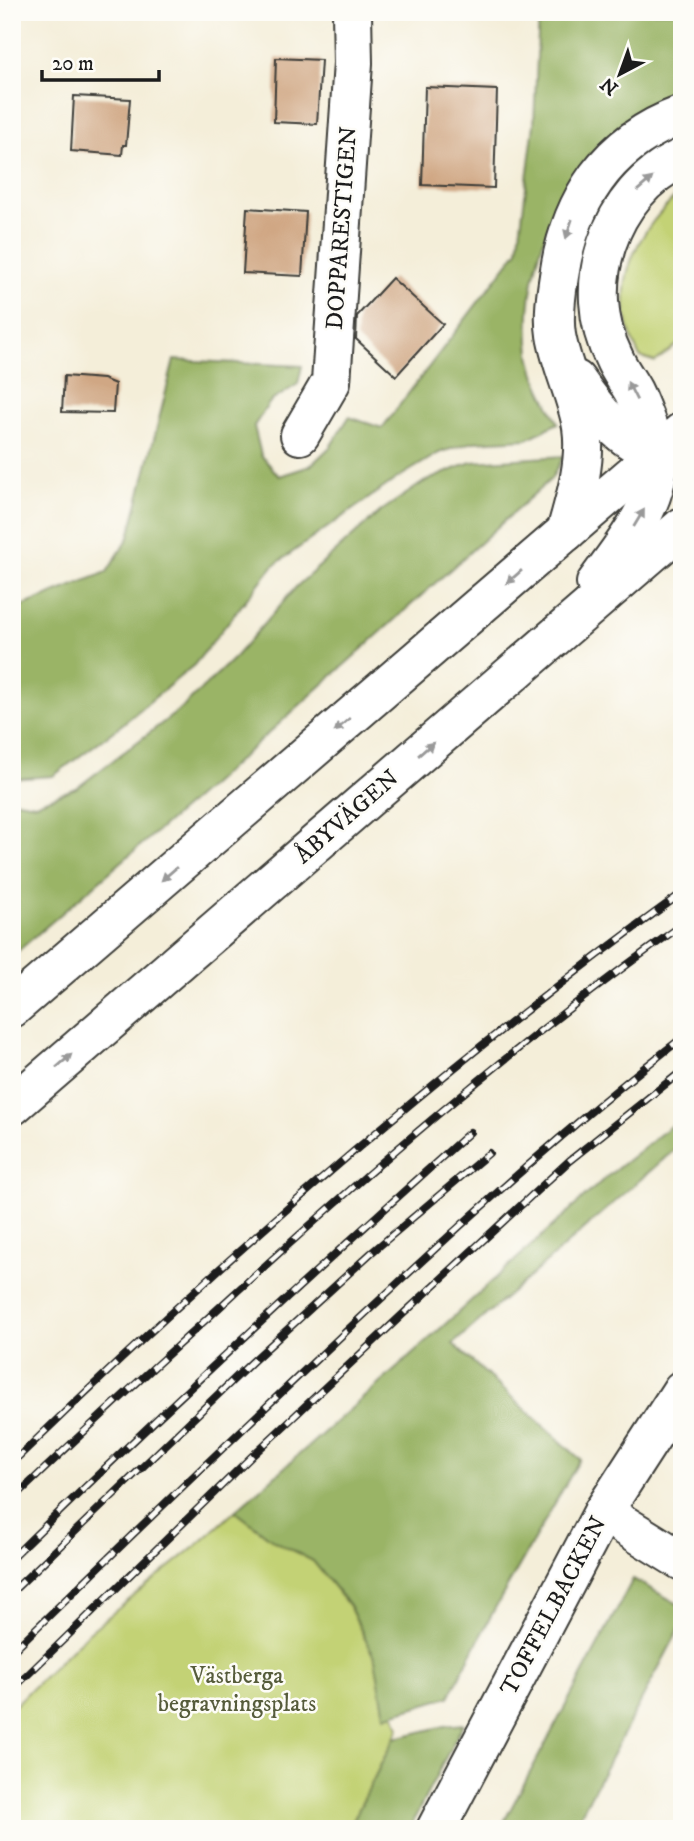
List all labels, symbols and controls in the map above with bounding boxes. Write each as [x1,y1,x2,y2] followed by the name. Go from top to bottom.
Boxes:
[42,38,159,82] scale bar
[586,38,656,108] north arrow
[52,51,94,77] text: 20 m
[596,72,623,99] text: N
[320,125,364,331] street label: DOPPARESTIGEN
[636,176,654,192] one-way arrow
[563,219,574,240] one-way arrow
[626,381,637,401] one-way arrow
[633,509,646,528] one-way arrow
[505,569,523,585] one-way arrow
[333,717,350,732] one-way arrow
[417,741,435,757] one-way arrow
[288,763,405,870] street label: ÅBYVÄGEN
[160,866,178,882] one-way arrow
[55,1053,73,1069] one-way arrow
[494,1511,614,1701] street label: TOFFELBACKEN
[158,1661,316,1719] park label: Västberga begravningsplats

